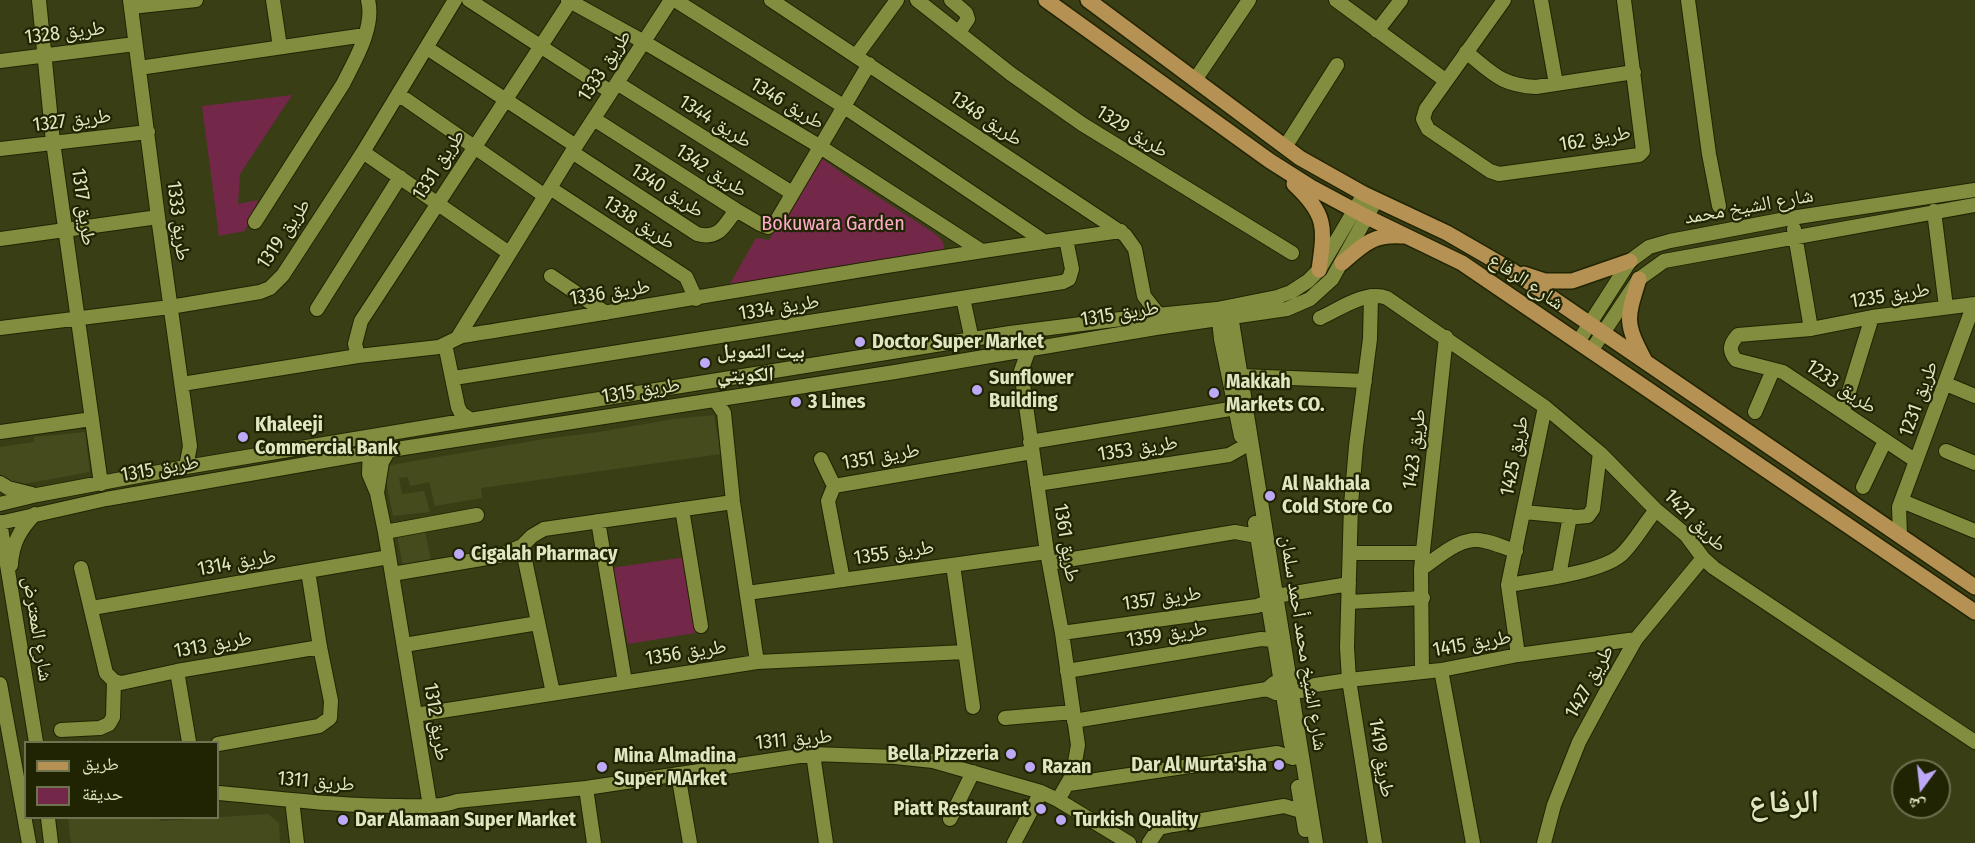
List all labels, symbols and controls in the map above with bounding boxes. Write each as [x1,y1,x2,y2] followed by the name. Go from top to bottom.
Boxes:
[23,16,107,50] street label: طريق 1328
[573,26,637,106] street label: طريق 1333
[746,73,828,135] street label: طريق 1346
[945,86,1027,152] street label: طريق 1348
[674,90,756,154] street label: طريق 1344
[1091,100,1173,164] street label: طريق 1329
[31,104,113,138] street label: طريق 1327
[1557,121,1633,157] street label: طريق 162
[407,125,471,205] street label: طريق 1331
[671,139,751,203] street label: طريق 1342
[626,158,708,224] street label: طريق 1340
[66,167,100,247] street label: طريق 1317
[161,180,195,262] street label: طريق 1333
[1683,184,1815,230] street label: شارع الشيخ محمد
[598,191,680,255] street label: طريق 1338
[252,194,316,274] street label: طريق 1319
[761,212,905,236] park label: Bokuwara Garden
[1484,248,1568,316] street label: شارع الرفاع
[568,275,652,311] street label: طريق 1336
[1848,278,1932,314] street label: طريق 1235
[737,290,821,326] street label: طريق 1334
[1079,296,1161,332] street label: طريق 1315
[872,330,1044,354] place label: Doctor Super Market
[853,335,867,349] marker: Doctor Super Market
[717,340,805,387] place label: بيت التمويل الكويتي
[1801,355,1881,419] street label: طريق 1233
[698,356,712,370] marker: بيت التمويل الكويتي
[1894,358,1944,440] street label: طريق 1231
[989,366,1074,413] place label: Sunflower Building
[1226,370,1325,417] place label: Makkah Markets CO.
[600,373,682,409] street label: طريق 1315
[970,383,984,397] marker: Sunflower Building
[1207,386,1221,400] marker: Makkah Markets CO.
[808,390,865,414] place label: 3 Lines
[789,395,803,409] marker: 3 Lines
[1398,407,1432,491] street label: طريق 1423
[255,413,398,460] place label: Khaleeji Commercial Bank
[1496,414,1534,498] street label: طريق 1425
[236,430,250,444] marker: Khaleeji Commercial Bank
[1096,431,1180,467] street label: طريق 1353
[840,438,922,476] street label: طريق 1351
[119,450,201,488] street label: طريق 1315
[1282,472,1393,519] place label: Al Nakhala Cold Store Co
[1659,485,1731,557] street label: طريق 1421
[1263,489,1277,503] marker: Al Nakhala Cold Store Co
[1048,502,1084,584] street label: طريق 1361
[1274,533,1332,753] street label: شارع الشيخ محمد أحمد سلمان
[852,535,936,571] street label: طريق 1355
[471,542,617,566] place label: Cigalah Pharmacy
[196,544,278,582] street label: طريق 1314
[452,547,466,561] marker: Cigalah Pharmacy
[17,575,57,683] street label: شارع المعترض
[1121,582,1203,616] street label: طريق 1357
[1125,617,1209,653] street label: طريق 1359
[1431,625,1513,663] street label: طريق 1415
[172,626,254,664] street label: طريق 1313
[644,635,728,671] street label: طريق 1356
[1560,641,1620,723] street label: طريق 1427
[418,681,454,763] street label: طريق 1312
[1363,717,1399,799] street label: طريق 1419
[754,725,834,755] street label: طريق 1311
[24,741,219,819] legend
[888,742,999,766] place label: Bella Pizzeria
[614,744,736,791] place label: Mina Almadina Super MArket
[1004,747,1018,761] marker: Bella Pizzeria
[82,753,119,775] text: طريق
[1131,753,1267,777] place label: Dar Al Murta'sha
[1042,755,1092,779] place label: Razan
[1272,758,1286,772] marker: Dar Al Murta'sha
[1891,759,1951,819] north arrow
[595,760,609,774] marker: Mina Almadina Super MArket
[1023,760,1037,774] marker: Razan
[276,767,356,797] street label: طريق 1311
[82,783,123,805] text: حديقة
[1749,784,1819,822] district label: الرفاع
[1906,794,1927,816] text: ش
[894,797,1029,821] place label: Piatt Restaurant
[1034,802,1048,816] marker: Piatt Restaurant
[355,808,576,832] place label: Dar Alamaan Super Market
[1073,808,1198,832] place label: Turkish Quality
[336,813,350,827] marker: Dar Alamaan Super Market
[1054,813,1068,827] marker: Turkish Quality

